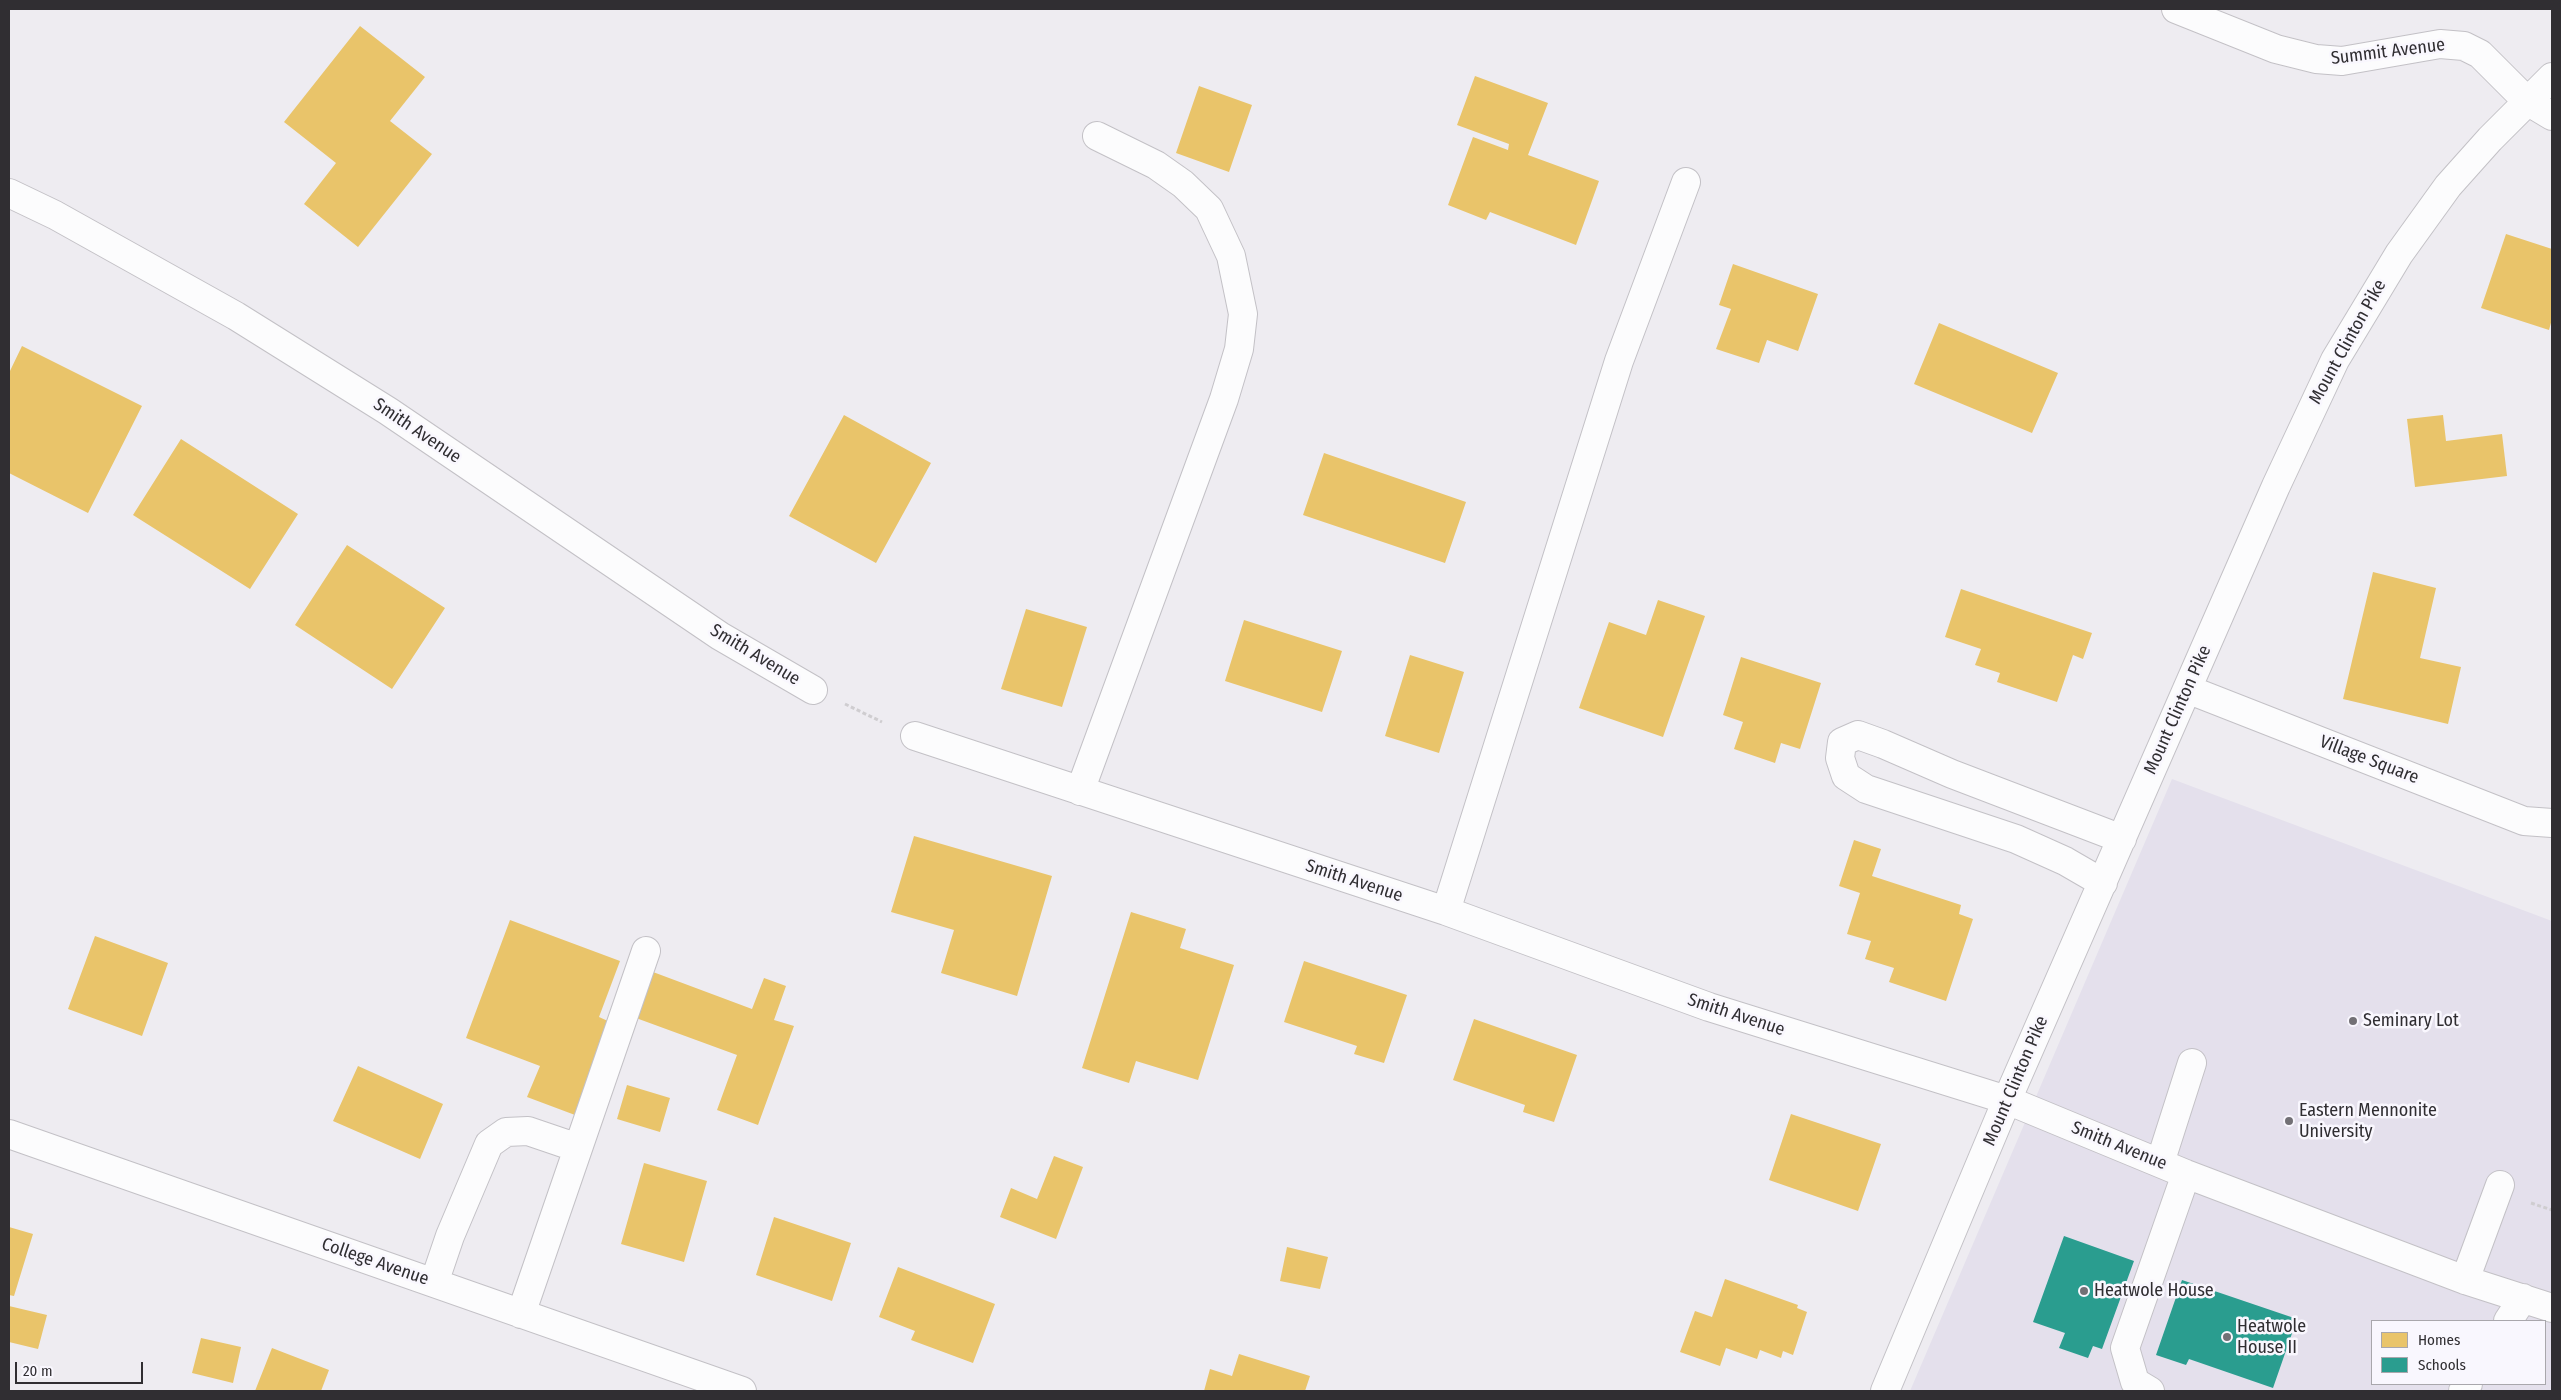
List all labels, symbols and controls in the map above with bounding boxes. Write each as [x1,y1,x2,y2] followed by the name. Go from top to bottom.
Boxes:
[2330,34,2446,70] street label: Summit Avenue
[2305,276,2391,408] street label: Mount Clinton Pike
[369,394,465,468] street label: Smith Avenue
[706,620,804,690] street label: Smith Avenue
[2140,642,2216,778] street label: Mount Clinton Pike
[2316,731,2422,789] street label: Village Square
[1303,855,1405,907] street label: Smith Avenue
[1685,989,1787,1041] street label: Smith Avenue
[2363,1010,2459,1032] place label: Seminary Lot
[1979,1013,2053,1149] street label: Mount Clinton Pike
[2347,1015,2359,1027] marker: Seminary Lot
[2299,1100,2437,1142] place label: Eastern Mennonite University
[2283,1115,2295,1127] marker: Eastern Mennonite University
[2068,1117,2170,1175] street label: Smith Avenue
[319,1234,431,1290] street label: College Avenue
[2094,1280,2214,1302] place label: Heatwole House
[2078,1285,2090,1297] marker: Heatwole House
[2237,1316,2306,1358] place label: Heatwole House II
[2371,1320,2546,1385] legend
[2221,1331,2233,1343] marker: Heatwole House II
[2418,1331,2460,1349] text: Homes
[18,1352,145,1384] scale bar
[2418,1356,2466,1374] text: Schools
[23,1362,53,1380] text: 20 m

